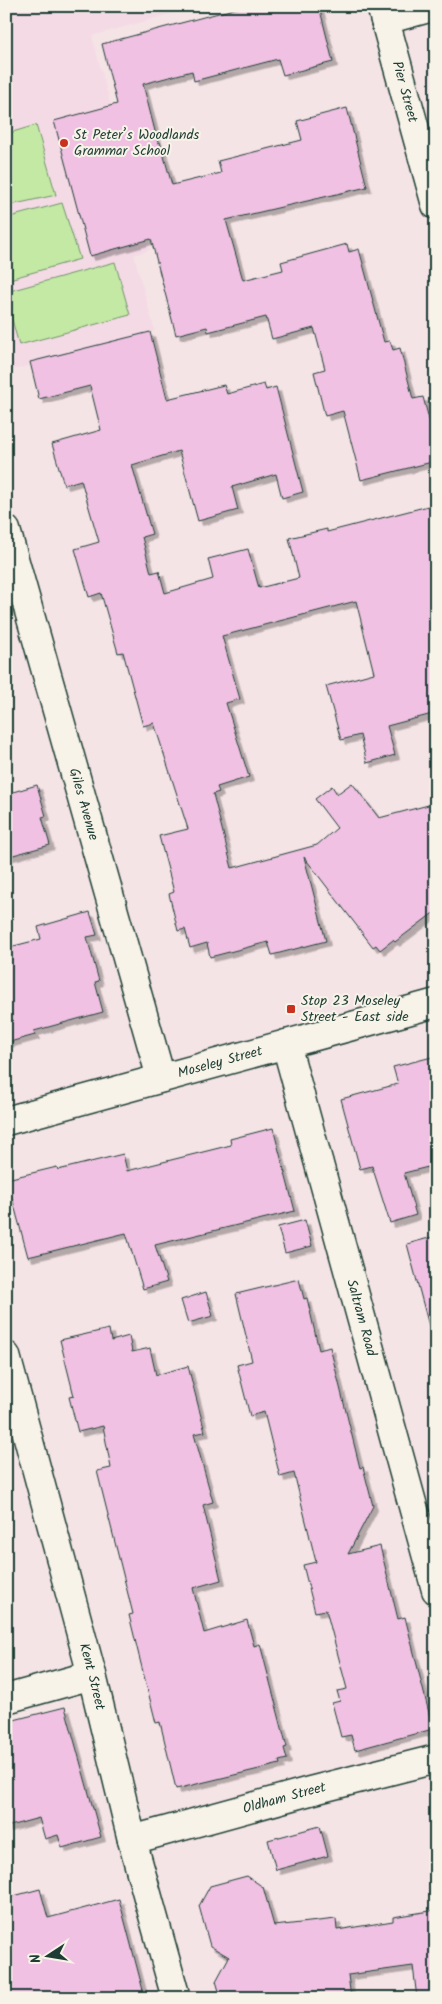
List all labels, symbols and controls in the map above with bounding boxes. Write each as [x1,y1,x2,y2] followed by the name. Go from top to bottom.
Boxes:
[386,58,424,126] street label: Pier Street
[74,124,199,162] place label: St Peter’s Woodlands Grammar School
[58,137,70,149] marker: St Peter’s Woodlands Grammar School
[63,765,104,844] street label: Giles Avenue
[301,990,409,1028] place label: Stop 23 Moseley Street - East side
[285,1003,297,1015] marker: Stop 23 Moseley Street - East side
[175,1040,266,1084] street label: Moseley Street
[340,1277,383,1360] street label: Saltram Road
[73,1641,111,1713] street label: Kent Street
[240,1776,329,1820] street label: Oldham Street
[22,1932,72,1982] north arrow
[25,1952,48,1965] text: N

